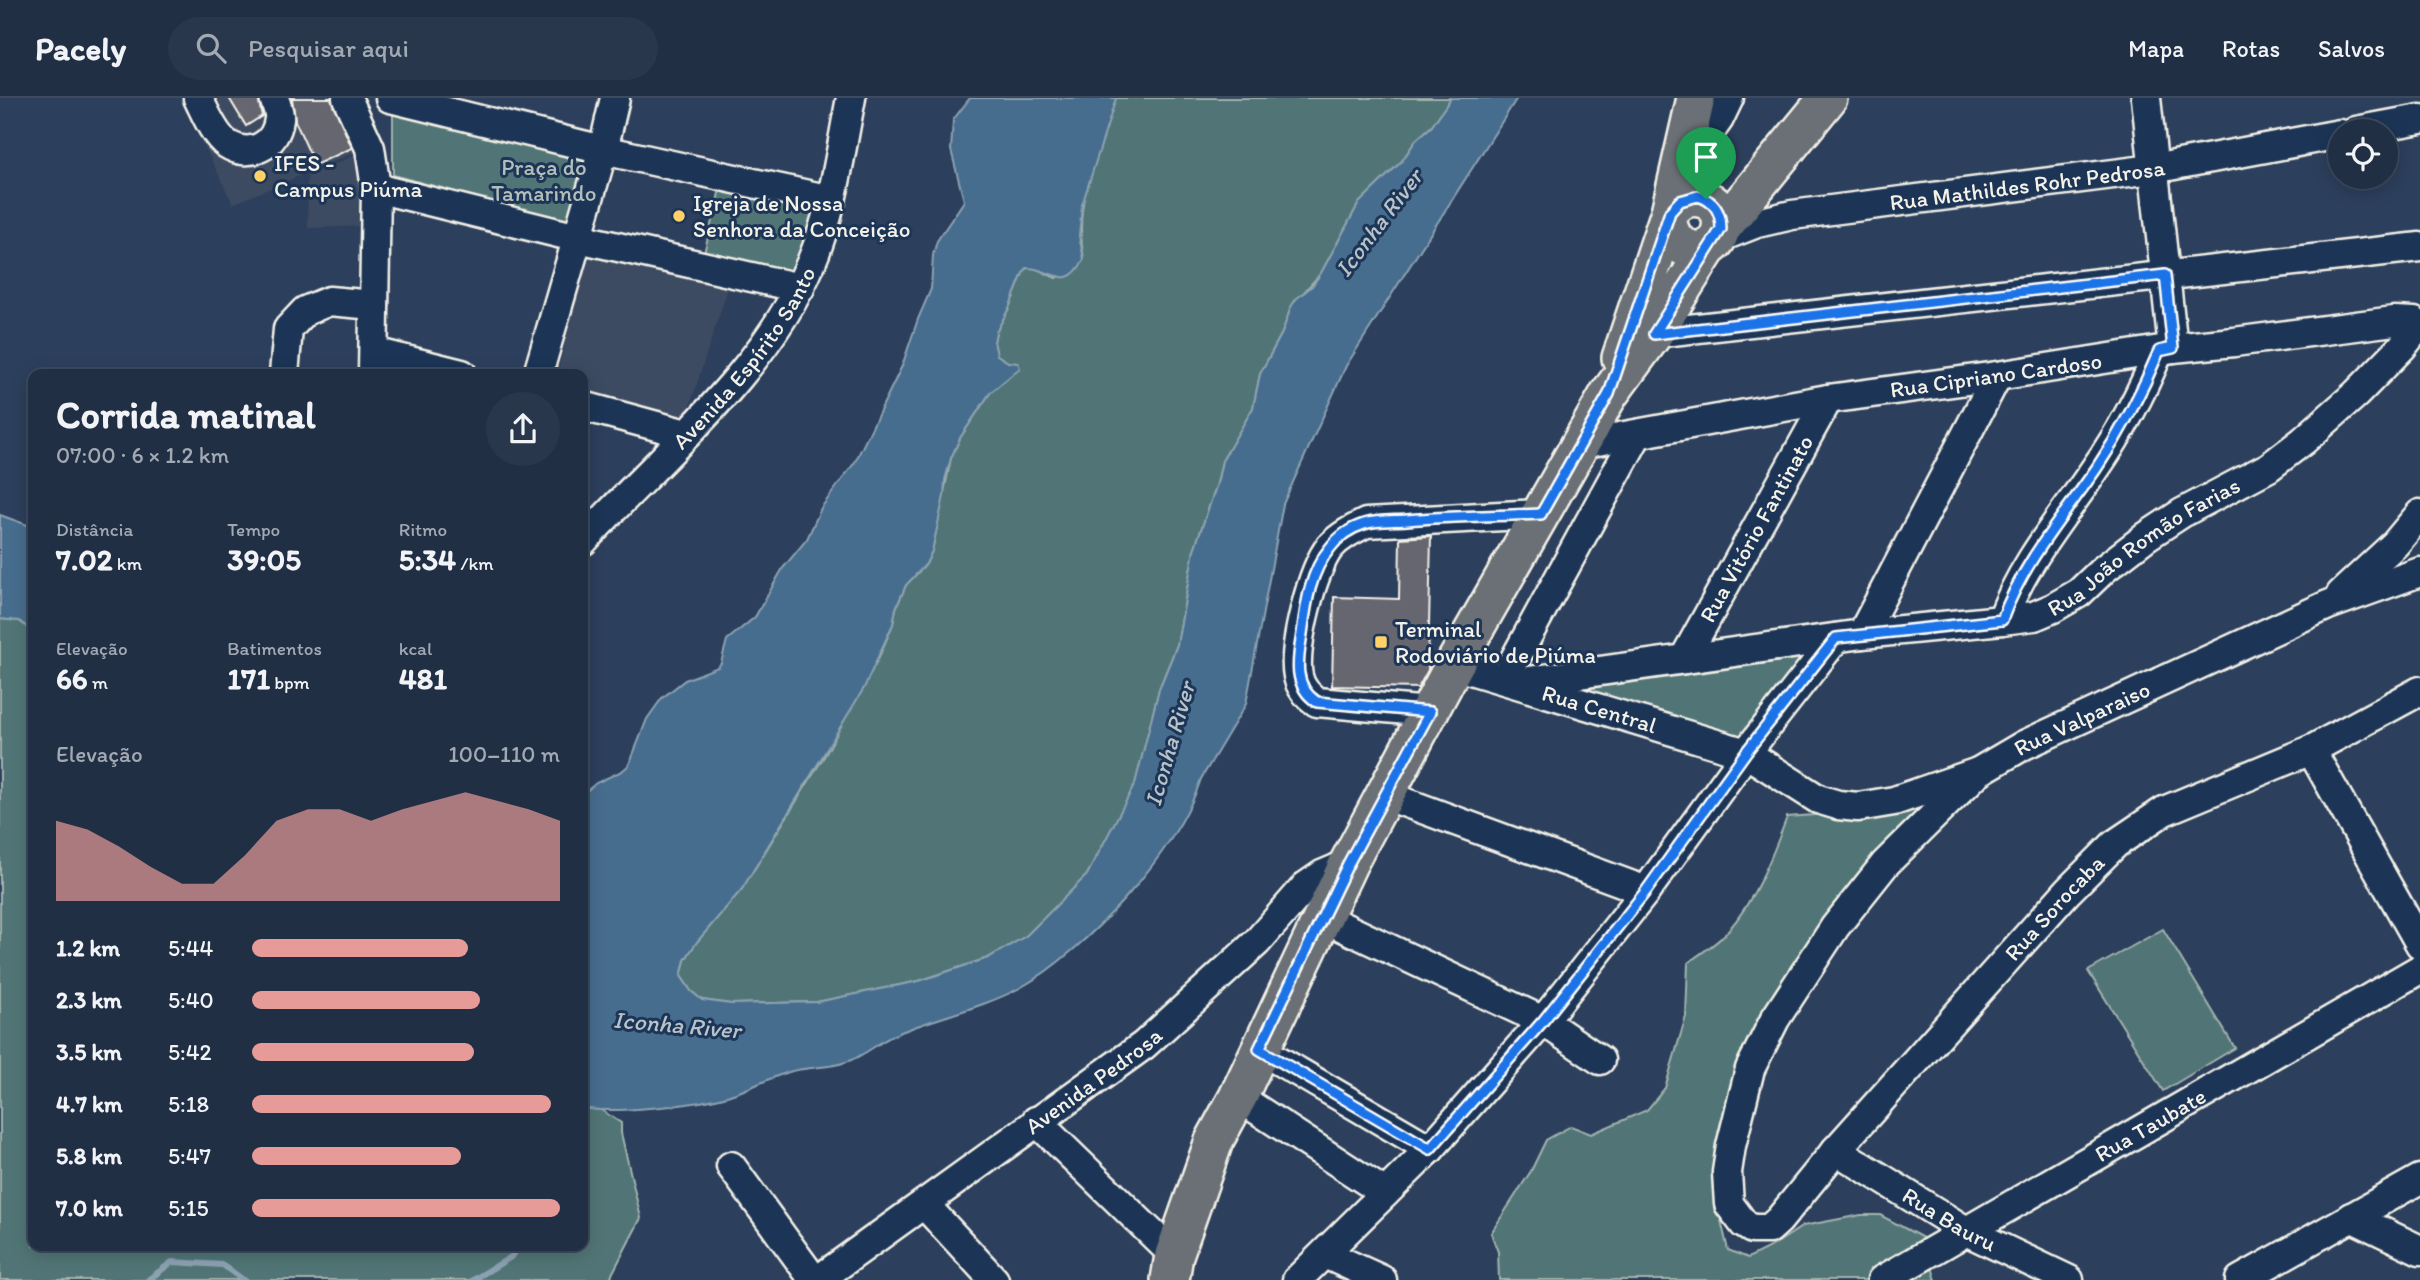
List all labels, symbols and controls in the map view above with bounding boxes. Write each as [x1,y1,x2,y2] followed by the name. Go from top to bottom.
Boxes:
[168,17,658,80] search box
[35,29,126,68] text: Pacely
[192,29,230,67] icon: search
[248,32,409,64] text: Pesquisar aqui
[2128,34,2184,63] text: Mapa
[2222,34,2280,63] text: Rotas
[2318,34,2385,63] text: Salvos
[2328,119,2398,189] map controls
[2328,119,2398,189] button: locate
[1676,127,1736,199] pin
[1687,138,1725,176] icon: arrive
[274,149,423,203] place label: IFES - Campus Piúma
[491,153,597,207] park label: Praça do Tamarindo
[1888,153,2167,216] street label: Rua Mathildes Rohr Pedrosa
[1329,161,1430,282] water label: Iconha River
[252,168,268,184] marker: IFES - Campus Piúma
[693,189,910,243] place label: Igreja de Nossa Senhora da Conceição
[671,208,687,224] marker: Igreja de Nossa Senhora da Conceição
[667,262,822,455] street label: Avenida Espírito Santo
[1888,346,2104,404] street label: Rua Cipriano Cardoso
[56,392,316,438] text: Corrida matinal
[486,392,560,466] button: share
[1693,430,1819,627] street label: Rua Vitório Fantinato
[56,441,229,469] text: 07:00 · 6 × 1.2 km
[2042,471,2245,622] street label: Rua João Romão Farias
[56,518,133,541] text: Distância
[227,518,280,541] text: Tempo
[399,518,447,541] text: Ritmo
[56,541,113,578] text: 7.02
[227,541,301,578] text: 39:05
[399,541,456,578] text: 5:34
[113,552,142,575] text: km
[456,552,494,575] text: /km
[1395,615,1596,669] place label: Terminal Rodoviário de Piúma
[1373,634,1389,650] marker: Terminal Rodoviário de Piúma
[56,637,128,660] text: Elevação
[227,637,322,660] text: Batimentos
[399,637,432,660] text: kcal
[56,660,88,697] text: 66
[227,660,270,697] text: 171
[399,660,447,697] text: 481
[88,671,108,694] text: m
[270,671,310,694] text: bpm
[2009,675,2155,762] street label: Rua Valparaiso
[1138,676,1202,809] water label: Iconha River
[1539,678,1661,739] street label: Rua Central
[56,740,143,768] text: Elevação
[448,740,560,768] text: 100–110 m
[1998,849,2110,966] street label: Rua Sorocaba
[56,934,120,962] text: 1.2 km
[168,934,213,962] text: 5:44
[56,986,122,1014] text: 2.3 km
[168,986,214,1014] text: 5:40
[612,1005,745,1045] water label: Iconha River
[1020,1022,1168,1140] street label: Avenida Pedrosa
[56,1038,122,1066] text: 3.5 km
[168,1038,212,1066] text: 5:42
[2090,1082,2211,1168] street label: Rua Taubate
[56,1090,122,1118] text: 4.7 km
[168,1090,209,1118] text: 5:18
[56,1142,122,1170] text: 5.8 km
[168,1142,211,1170] text: 5:47
[1897,1181,2001,1258] street label: Rua Bauru
[56,1194,123,1222] text: 7.0 km
[168,1194,208,1222] text: 5:15

